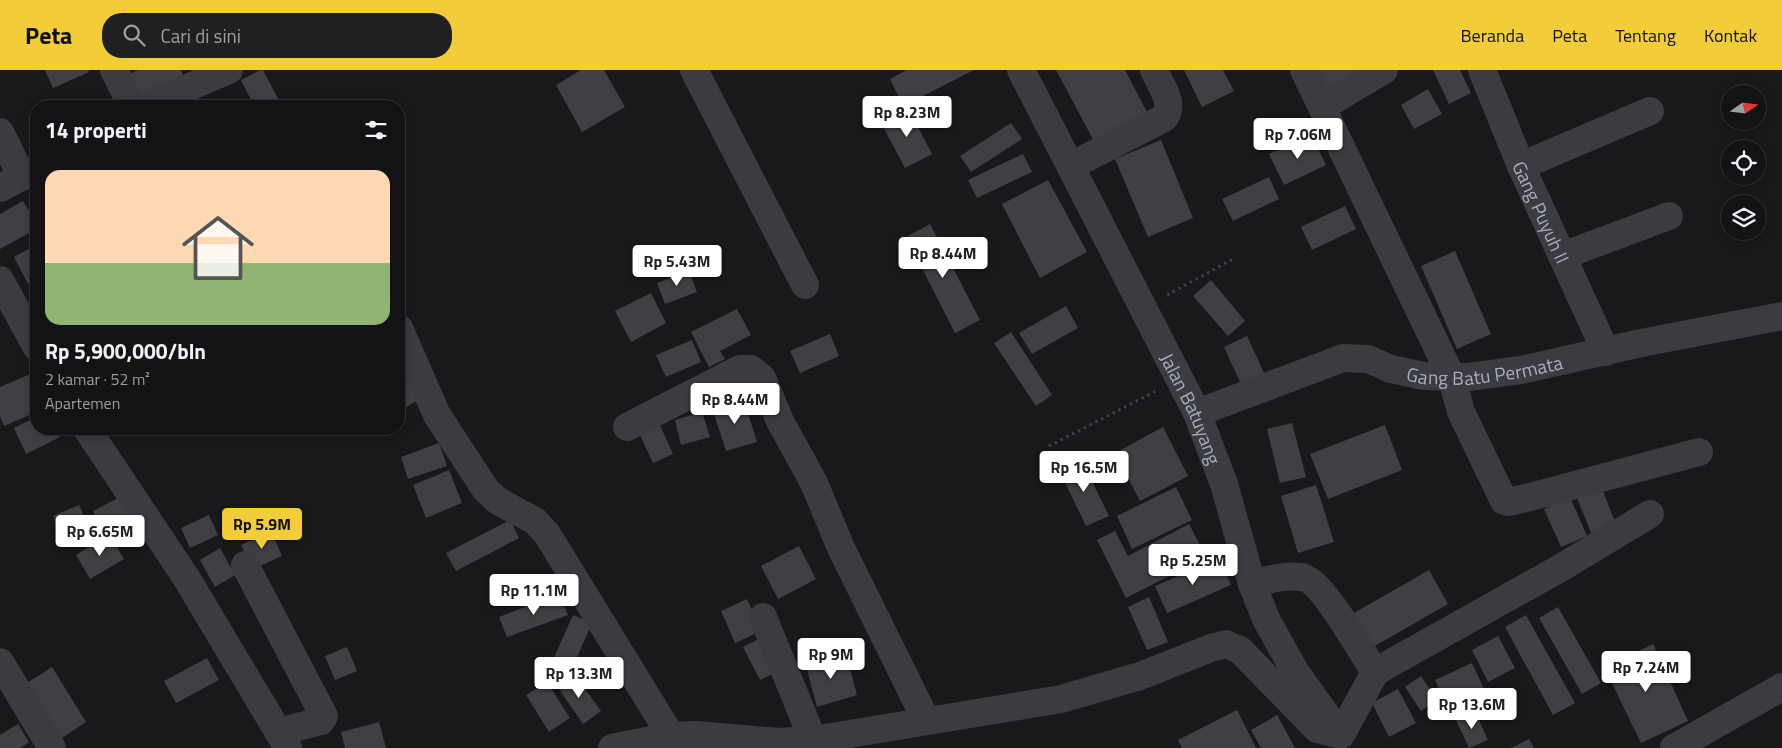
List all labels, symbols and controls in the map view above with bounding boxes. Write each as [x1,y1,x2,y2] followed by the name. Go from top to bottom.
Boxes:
[102,13,452,58] search box
[25,17,72,53] text: Peta
[120,21,148,49] icon: search
[160,21,241,50] text: Cari di sini
[1461,22,1524,49] text: Beranda
[1552,22,1587,49] text: Peta
[1615,22,1676,49] text: Tentang
[1704,22,1757,49] text: Kontak
[1721,85,1766,130] north arrow
[1721,85,1766,240] map controls
[855,96,959,138] pin: Rp 8.23M
[874,100,940,124] text: Rp 8.23M
[45,114,147,146] text: 14 properti
[362,116,390,144] icon: filters
[1246,118,1350,160] pin: Rp 7.06M
[1265,122,1331,146] text: Rp 7.06M
[1721,140,1766,185] button: locate
[1506,156,1578,268] street label: Gang Puyuh II
[1721,195,1766,240] button: layers
[173,203,263,293] icon: home
[891,236,995,279] pin: Rp 8.44M
[910,241,976,265] text: Rp 8.44M
[625,244,729,287] pin: Rp 5.43M
[644,249,710,273] text: Rp 5.43M
[45,335,206,367] text: Rp 5,900,000/bln
[1154,347,1230,468] street label: Jalan Batuyang
[1404,347,1566,392] street label: Gang Batu Permata
[45,367,150,391] text: 2 kamar · 52 m²
[683,382,787,425] pin: Rp 8.44M
[702,387,768,411] text: Rp 8.44M
[45,391,120,415] text: Apartemen
[1032,450,1136,493] pin: Rp 16.5M
[1051,455,1117,479] text: Rp 16.5M
[216,508,308,550] pin: Rp 5.9M
[233,512,291,536] text: Rp 5.9M
[48,514,152,557] pin: Rp 6.65M
[67,519,133,543] text: Rp 6.65M
[1141,544,1245,586] pin: Rp 5.25M
[1160,548,1226,572] text: Rp 5.25M
[482,574,586,616] pin: Rp 11.1M
[501,578,567,602] text: Rp 11.1M
[796,638,866,680] pin: Rp 9M
[809,642,853,666] text: Rp 9M
[1594,650,1698,693] pin: Rp 7.24M
[1613,655,1679,679] text: Rp 7.24M
[527,656,631,699] pin: Rp 13.3M
[546,661,612,685] text: Rp 13.3M
[1420,688,1524,730] pin: Rp 13.6M
[1439,692,1505,716] text: Rp 13.6M

